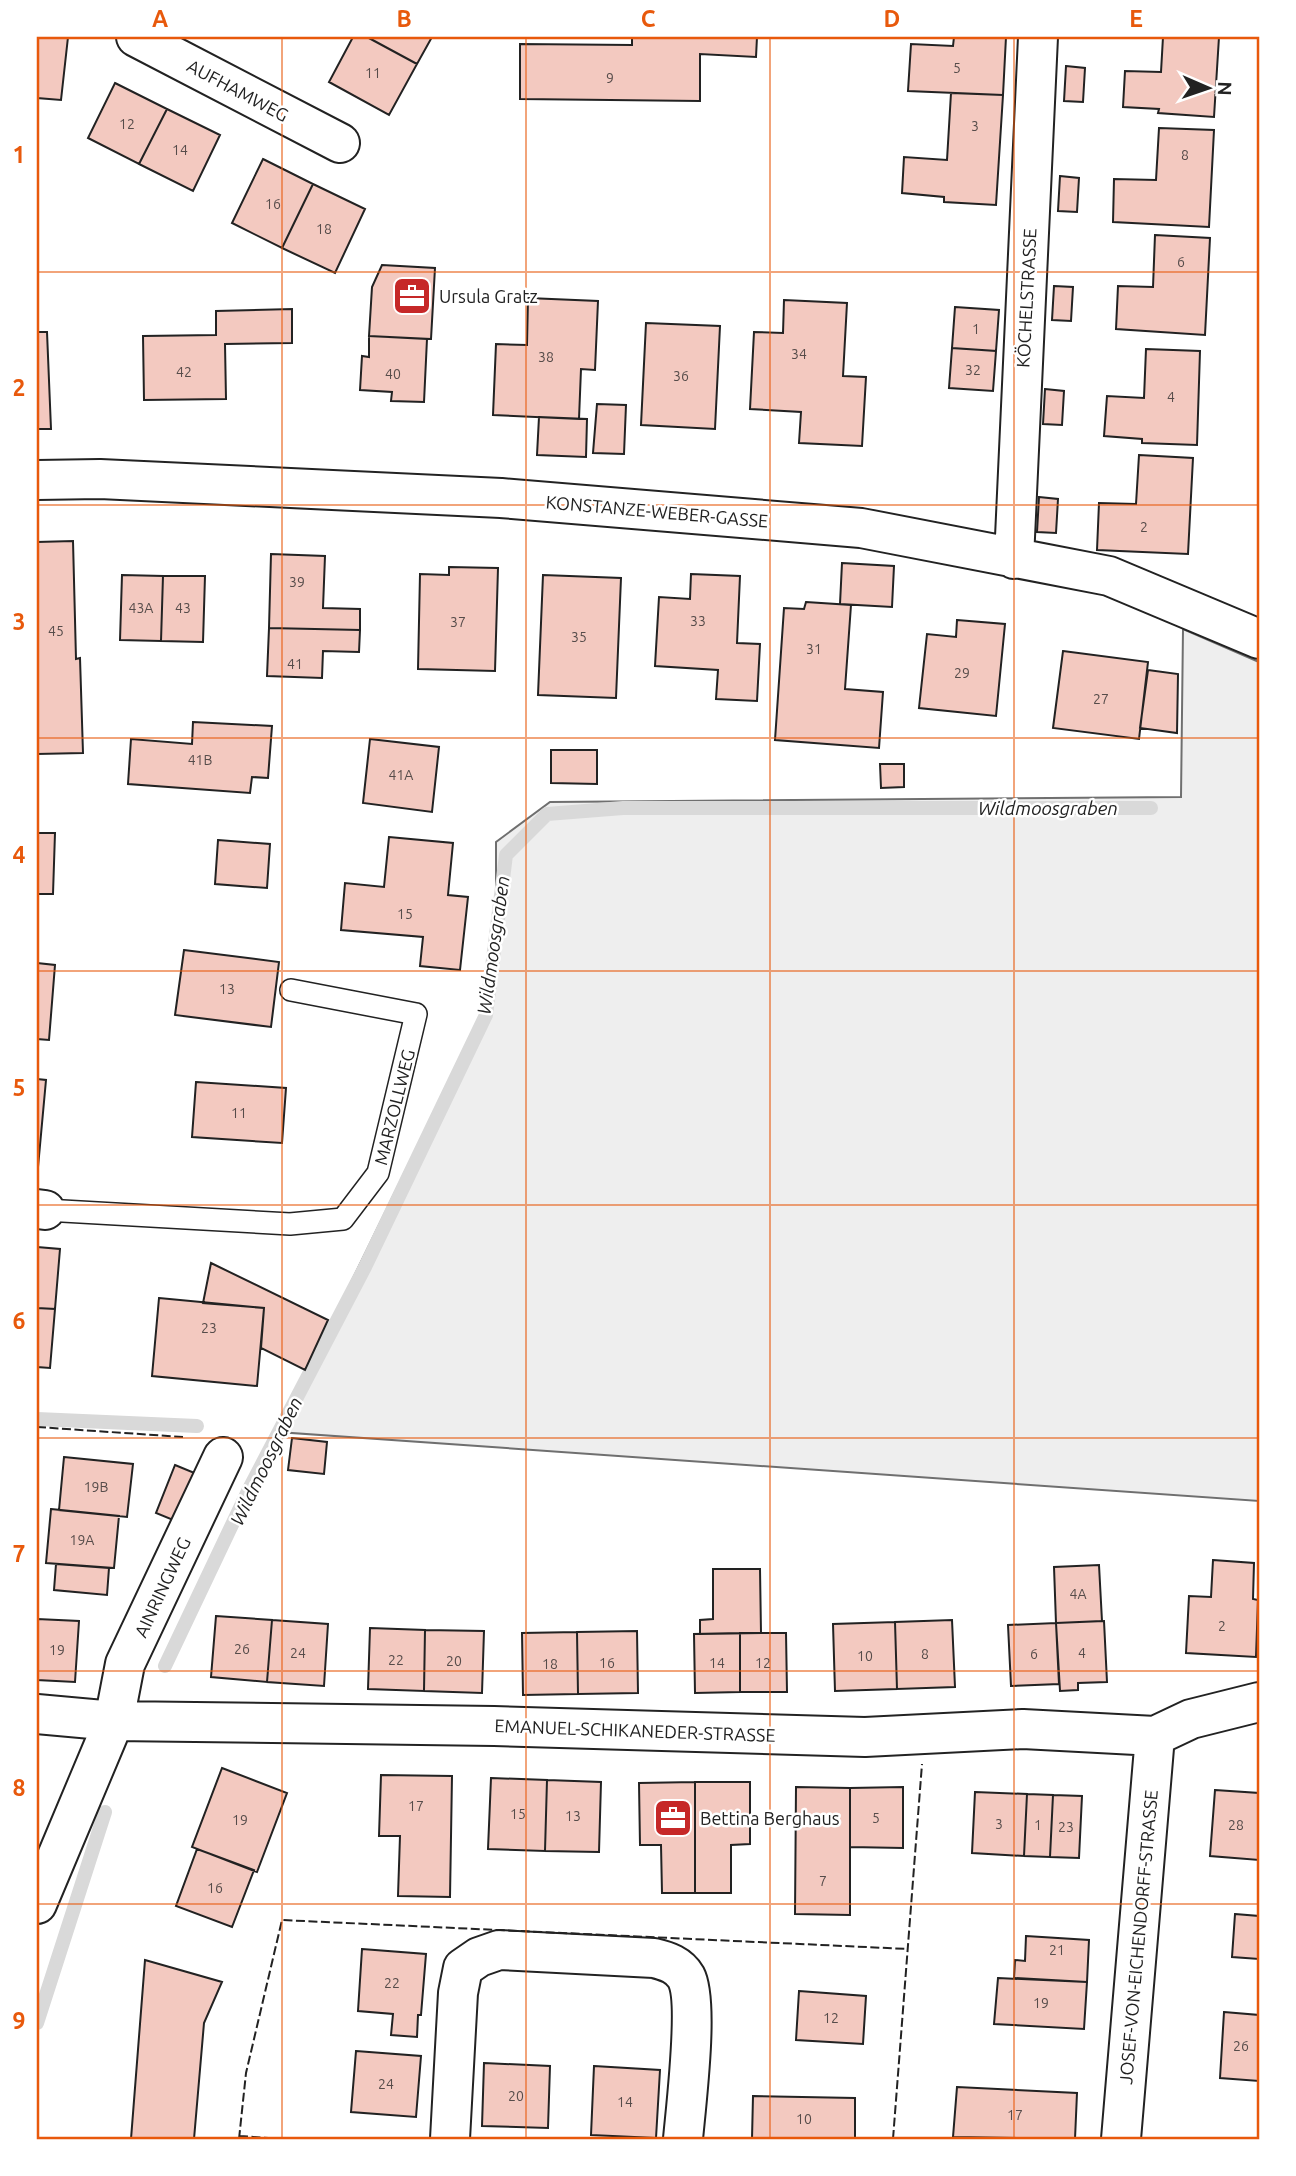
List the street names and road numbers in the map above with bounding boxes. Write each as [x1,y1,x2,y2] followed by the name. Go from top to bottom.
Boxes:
[184,55,292,125] street label: AUFHAMWEG
[1012,228,1040,368] street label: KÖCHELSTRASSE
[545,491,769,531] street label: KONSTANZE-WEBER-GASSE
[370,1047,418,1167] street label: MARZOLLWEG
[130,1534,194,1640] street label: AINRINGWEG
[494,1715,776,1745] street label: EMANUEL-SCHIKANEDER-STRASSE
[1115,1789,1161,2085] street label: JOSEF-VON-EICHENDORFF-STRASSE

